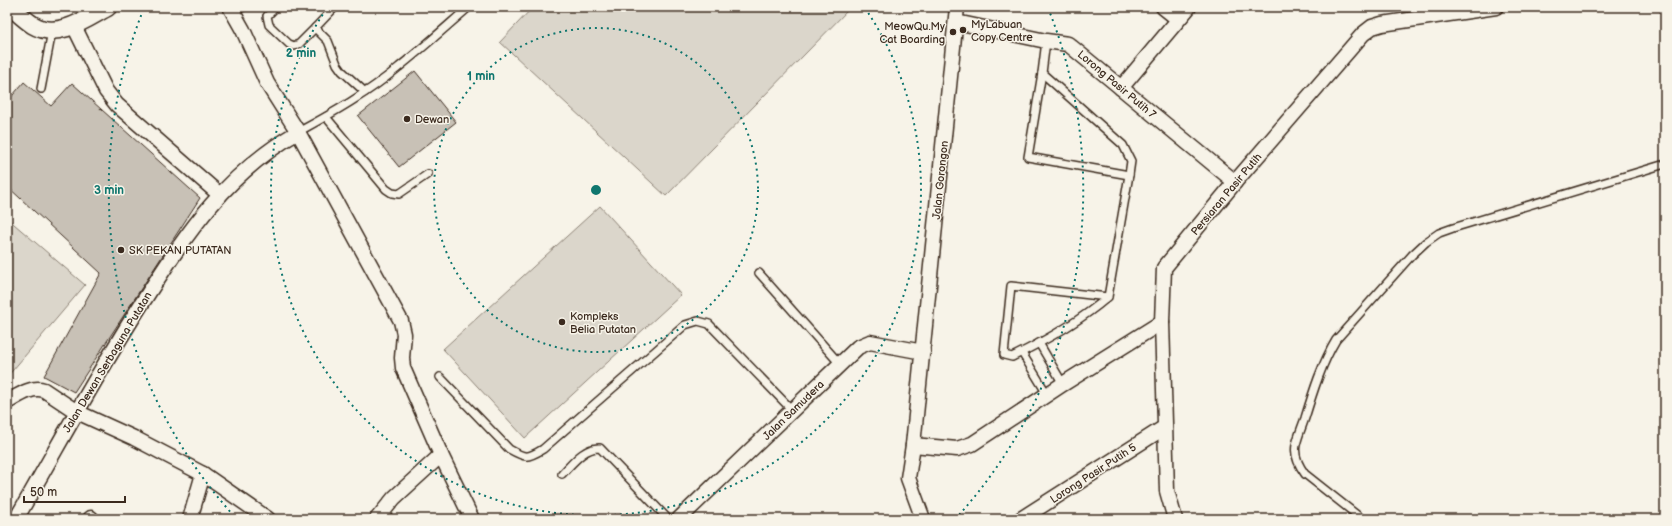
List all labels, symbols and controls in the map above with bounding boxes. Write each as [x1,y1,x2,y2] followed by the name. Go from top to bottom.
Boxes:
[971,18,1033,44] place label: MyLabuan Copy Centre
[879,20,945,46] place label: MeowQu.My Cat Boarding
[958,25,968,35] marker: MyLabuan Copy Centre
[948,27,958,37] marker: MeowQu.My Cat Boarding
[286,46,316,61] text: 2 min
[1075,48,1159,121] street label: Lorong Pasir Putih 7
[467,69,495,84] text: 1 min
[415,113,449,126] place label: Dewan
[402,114,412,124] marker: Dewan
[930,140,951,220] street label: Jalan Gorongon
[1188,151,1265,238] street label: Persiaran Pasir Putih
[94,183,124,198] text: 3 min
[589,183,603,197] centre of rings
[129,244,231,257] place label: SK PEKAN PUTATAN
[116,245,126,255] marker: SK PEKAN PUTATAN
[60,290,155,435] street label: Jalan Dewan Serbaguna Putatan
[570,310,636,336] place label: Kompleks Belia Putatan
[557,317,567,327] marker: Kompleks Belia Putatan
[760,378,827,443] street label: Jalan Samudera
[1048,441,1139,506] street label: Lorong Pasir Putih 5
[24,478,125,504] scale bar
[30,485,57,500] text: 50 m

